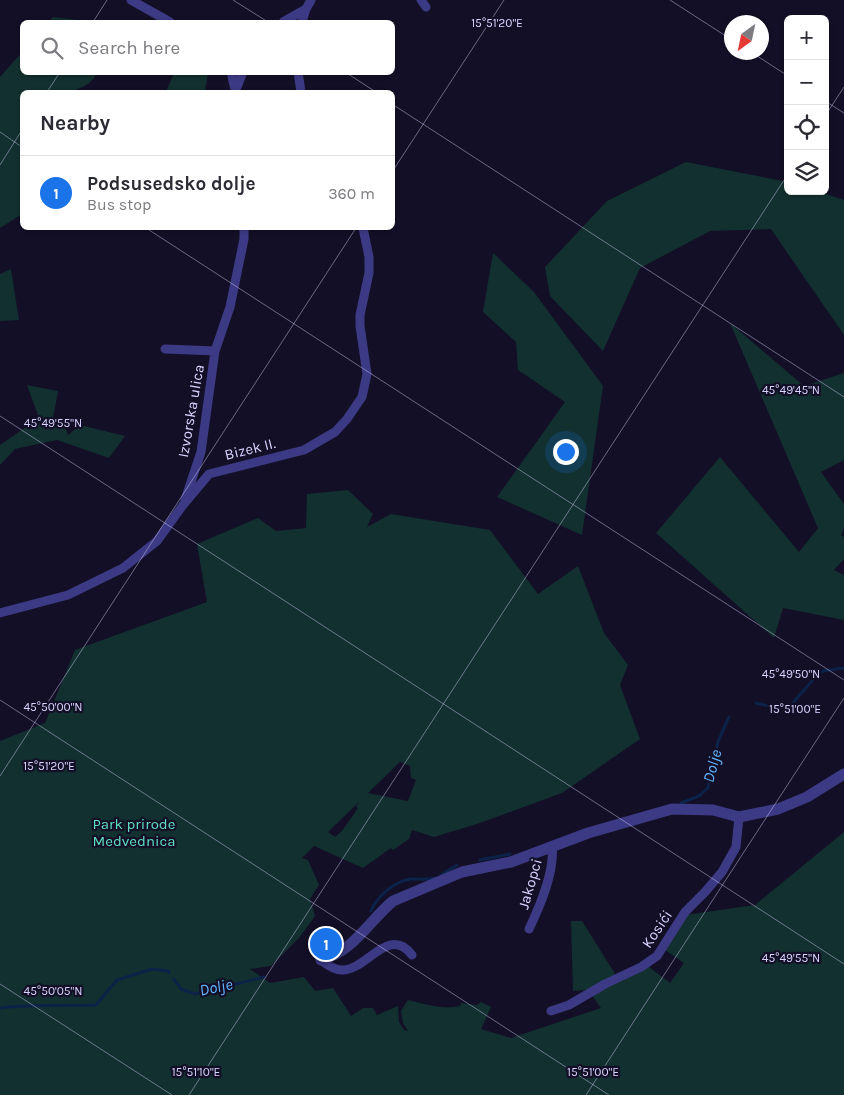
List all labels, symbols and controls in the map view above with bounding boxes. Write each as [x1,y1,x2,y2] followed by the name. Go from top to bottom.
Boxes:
[724,15,769,60] north arrow
[784,15,829,195] map controls
[784,15,829,60] button: +
[471,16,523,30] text: 15°51'20"E
[20,20,395,75] search box
[38,34,66,62] icon: search
[78,37,180,59] text: Search here
[784,60,829,105] button: −
[784,105,829,150] button: locate
[40,111,110,135] text: Nearby
[784,150,829,195] button: layers
[87,173,256,195] text: Podsusedsko dolje
[53,184,59,203] text: 1
[328,184,375,203] text: 360 m
[87,195,151,214] text: Bus stop
[174,363,208,459] street label: Izvorska ulica
[762,383,820,397] text: 45°49'45"N
[24,416,82,430] text: 45°49'55"N
[223,434,278,464] street label: Bizek II.
[553,439,579,465] your location
[762,667,820,681] text: 45°49'50"N
[23,700,83,714] text: 45°50'00"N
[769,702,821,716] text: 15°51'00"E
[699,747,726,785] water label: Dolje
[23,759,75,773] text: 15°51'20"E
[93,815,175,850] park label: Park prirode Medvednica
[514,857,546,911] street label: Jakopci
[638,907,676,951] street label: Kosići
[310,925,342,963] pin: 1
[762,951,820,965] text: 45°49'55"N
[198,974,235,1000] water label: Dolje
[24,984,82,998] text: 45°50'05"N
[172,1065,220,1079] text: 15°51'10"E
[567,1065,619,1079] text: 15°51'00"E

